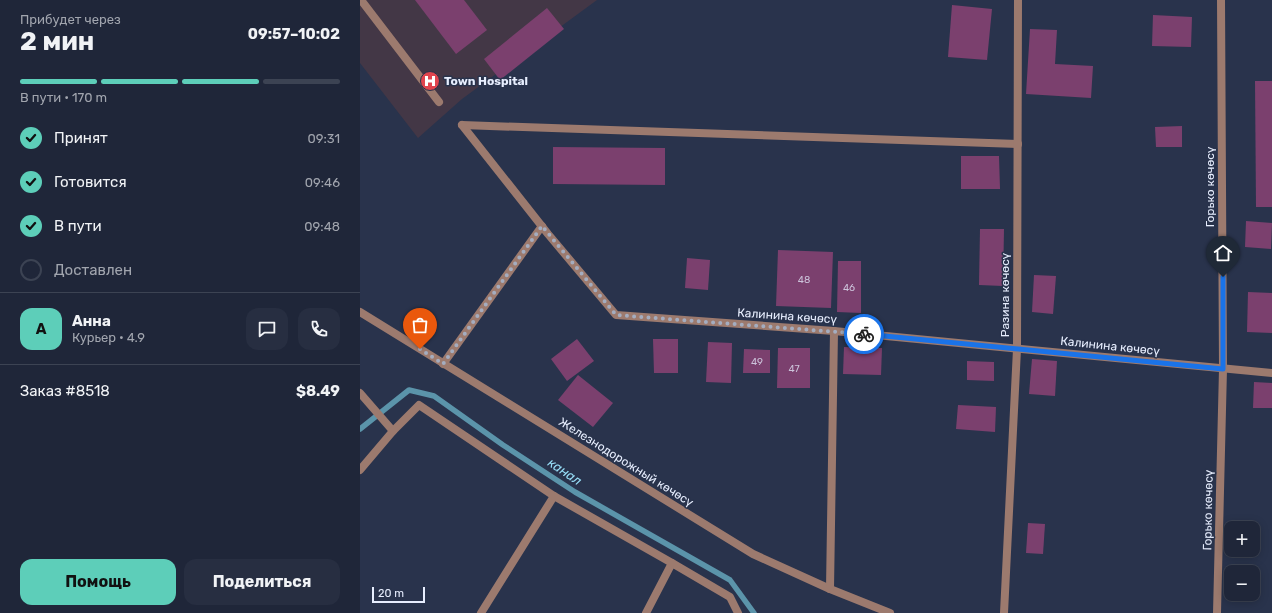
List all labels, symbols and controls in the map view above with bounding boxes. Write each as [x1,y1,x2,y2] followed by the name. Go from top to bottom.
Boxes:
[20,12,121,27] text: Прибудет через
[248,25,340,43] text: 09:57–10:02
[20,26,94,57] text: 2 мин
[419,70,441,92] hospital icon: Town Hospital
[444,74,528,88] place label: Town Hospital
[20,90,107,105] text: В пути · 170 m
[20,127,42,149] icon: check
[54,129,108,147] text: Принят
[308,131,340,146] text: 09:31
[1203,146,1217,227] street label: Горько көчөсү
[20,171,42,193] icon: check
[54,173,127,191] text: Готовится
[305,175,340,190] text: 09:46
[20,215,42,237] icon: check
[54,217,102,235] text: В пути
[304,219,340,234] text: 09:48
[1206,236,1240,277] pin
[1212,242,1234,264] icon: home
[998,252,1012,337] street label: Разина көчөсү
[54,261,132,279] text: Доставлен
[798,274,810,286] house number: 48
[843,282,855,294] house number: 46
[737,306,838,327] street label: Калинина көчөсү
[246,308,288,350] button: chat
[298,308,340,350] button: phone
[403,308,437,349] pin
[72,312,111,330] text: Анна
[409,314,431,336] icon: bag
[844,314,884,354] courier
[36,320,46,338] text: А
[853,323,875,345] icon: bike
[72,330,145,345] text: Курьер · 4.9
[1060,334,1161,358] street label: Калинина көчөсү
[751,356,763,368] house number: 49
[788,363,800,375] house number: 47
[20,382,110,400] text: Заказ #8518
[296,382,340,400] text: $8.49
[556,415,696,510] street label: Железнодорожный көчөсү
[545,455,585,488] water label: канал
[1200,469,1216,550] street label: Горько көчөсү
[1224,521,1260,601] map controls
[1224,521,1260,557] button: +
[20,559,176,605] button: Помощь
[184,559,340,605] button: Поделиться
[1224,565,1260,601] button: −
[372,585,425,604] scale bar
[378,587,404,600] text: 20 m

